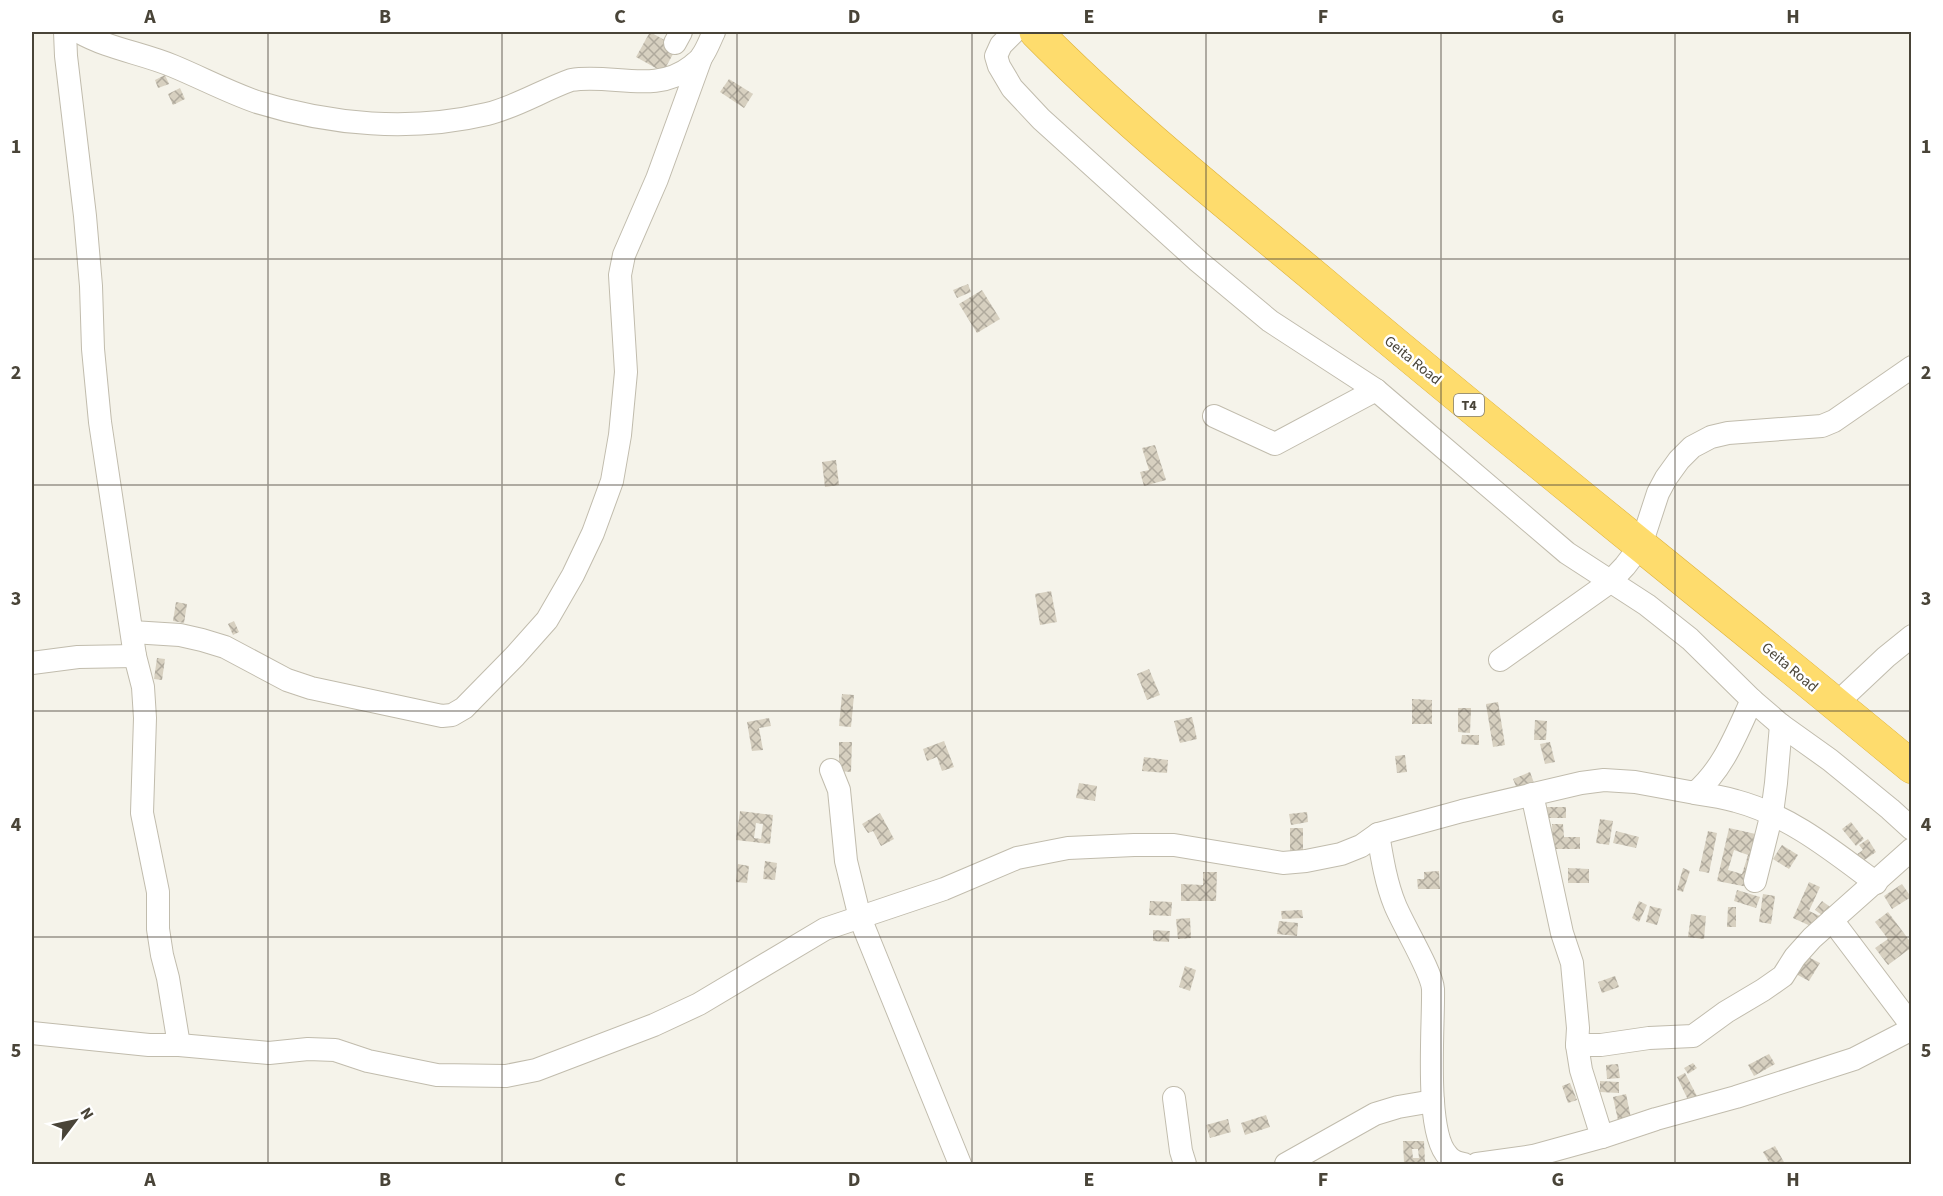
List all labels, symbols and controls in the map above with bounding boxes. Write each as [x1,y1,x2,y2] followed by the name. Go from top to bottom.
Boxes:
[143,3,156,31] text: A
[379,3,391,31] text: B
[614,3,626,31] text: C
[848,3,860,31] text: D
[1084,3,1094,31] text: E
[1318,3,1328,31] text: F
[1552,3,1564,31] text: G
[1786,3,1800,31] text: H
[11,133,21,161] text: 1
[1921,133,1931,161] text: 1
[1380,331,1446,390] street label: Geita Road
[11,359,21,387] text: 2
[1921,359,1931,387] text: 2
[1454,394,1484,416] road number: T4
[11,585,21,613] text: 3
[1921,585,1931,613] text: 3
[1757,638,1822,697] street label: Geita Road
[11,811,22,839] text: 4
[1921,811,1932,839] text: 4
[11,1037,21,1065] text: 5
[1921,1037,1931,1065] text: 5
[45,1091,105,1151] north arrow
[75,1103,99,1124] text: N
[143,1166,156,1194] text: A
[379,1166,391,1194] text: B
[614,1166,626,1194] text: C
[848,1166,860,1194] text: D
[1084,1166,1094,1194] text: E
[1318,1166,1328,1194] text: F
[1552,1166,1564,1194] text: G
[1786,1166,1800,1194] text: H

